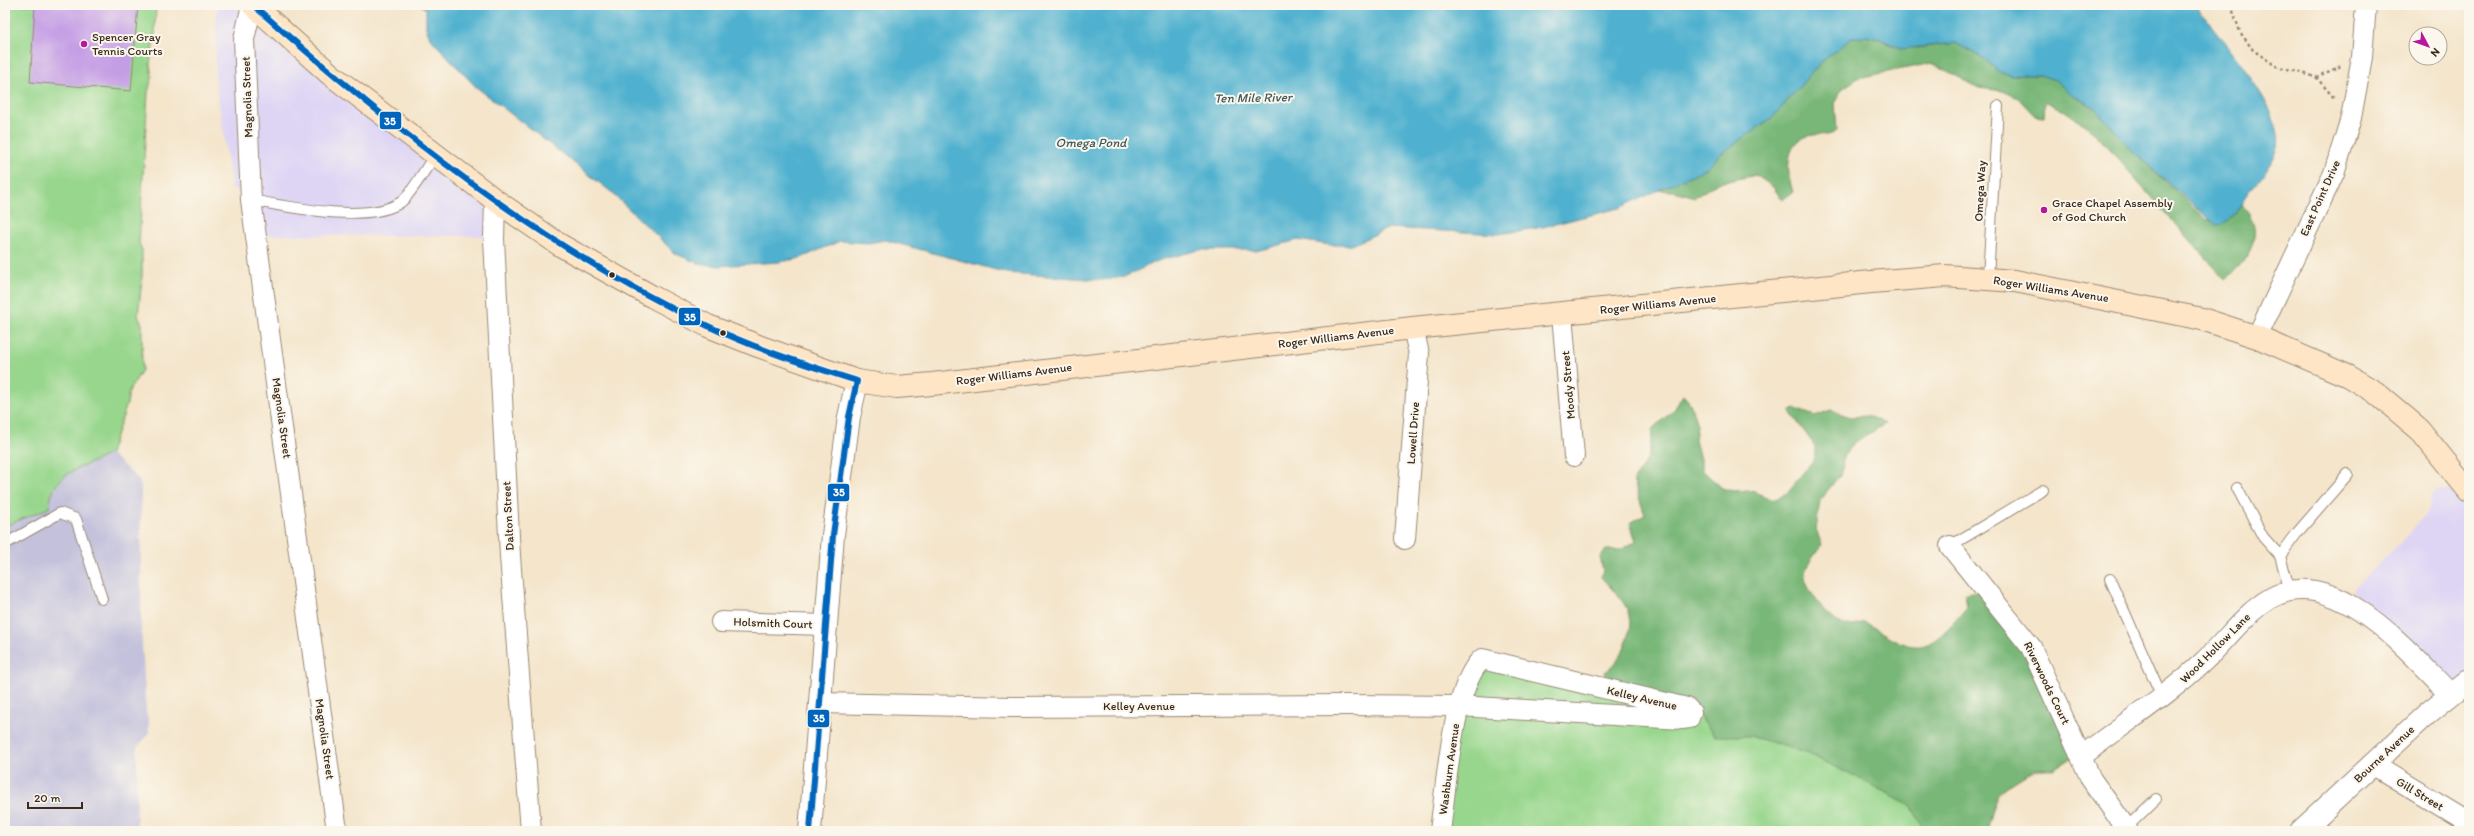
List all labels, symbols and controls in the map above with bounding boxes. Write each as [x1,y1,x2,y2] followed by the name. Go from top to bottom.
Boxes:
[2408,26,2448,66] north arrow
[92,30,163,58] place label: Spencer Gray Tennis Courts
[79,39,89,49] marker: Spencer Gray Tennis Courts
[2428,45,2443,59] text: N
[239,56,255,138] street label: Magnolia Street
[1214,89,1294,106] water label: Ten Mile River
[379,111,402,130] line badge: 35
[384,115,396,128] text: 35
[1055,135,1127,150] water label: Omega Pond
[2297,157,2343,238] street label: East Point Drive
[1971,160,1989,222] street label: Omega Way
[2052,196,2173,224] place label: Grace Chapel Assembly of God Church
[2039,205,2049,215] marker: Grace Chapel Assembly of God Church
[607,270,617,280] unlabelled marker
[1992,273,2110,305] street label: Roger Williams Avenue
[1599,291,1717,317] street label: Roger Williams Avenue
[678,307,701,326] line badge: 35
[684,311,696,324] text: 35
[1277,323,1395,351] street label: Roger Williams Avenue
[718,328,728,338] unlabelled marker
[1558,350,1578,420] street label: Moody Street
[955,360,1073,388] street label: Roger Williams Avenue
[269,377,295,460] street label: Magnolia Street
[1404,401,1422,465] street label: Lowell Drive
[499,480,517,551] street label: Dalton Street
[827,483,850,502] line badge: 35
[833,486,845,499] text: 35
[2177,610,2253,686] street label: Wood Hollow Lane
[733,615,813,631] street label: Holsmith Court
[2021,639,2073,727] street label: Riverwoods Court
[1605,683,1679,713] street label: Kelley Avenue
[312,698,338,781] street label: Magnolia Street
[1103,699,1175,713] street label: Kelley Avenue
[807,709,830,728] line badge: 35
[813,712,825,725] text: 35
[1436,722,1462,816] street label: Washburn Avenue
[2351,722,2418,786] street label: Bourne Avenue
[2394,774,2447,814] street label: Gill Street
[28,784,82,810] scale bar
[34,791,61,805] text: 20 m

